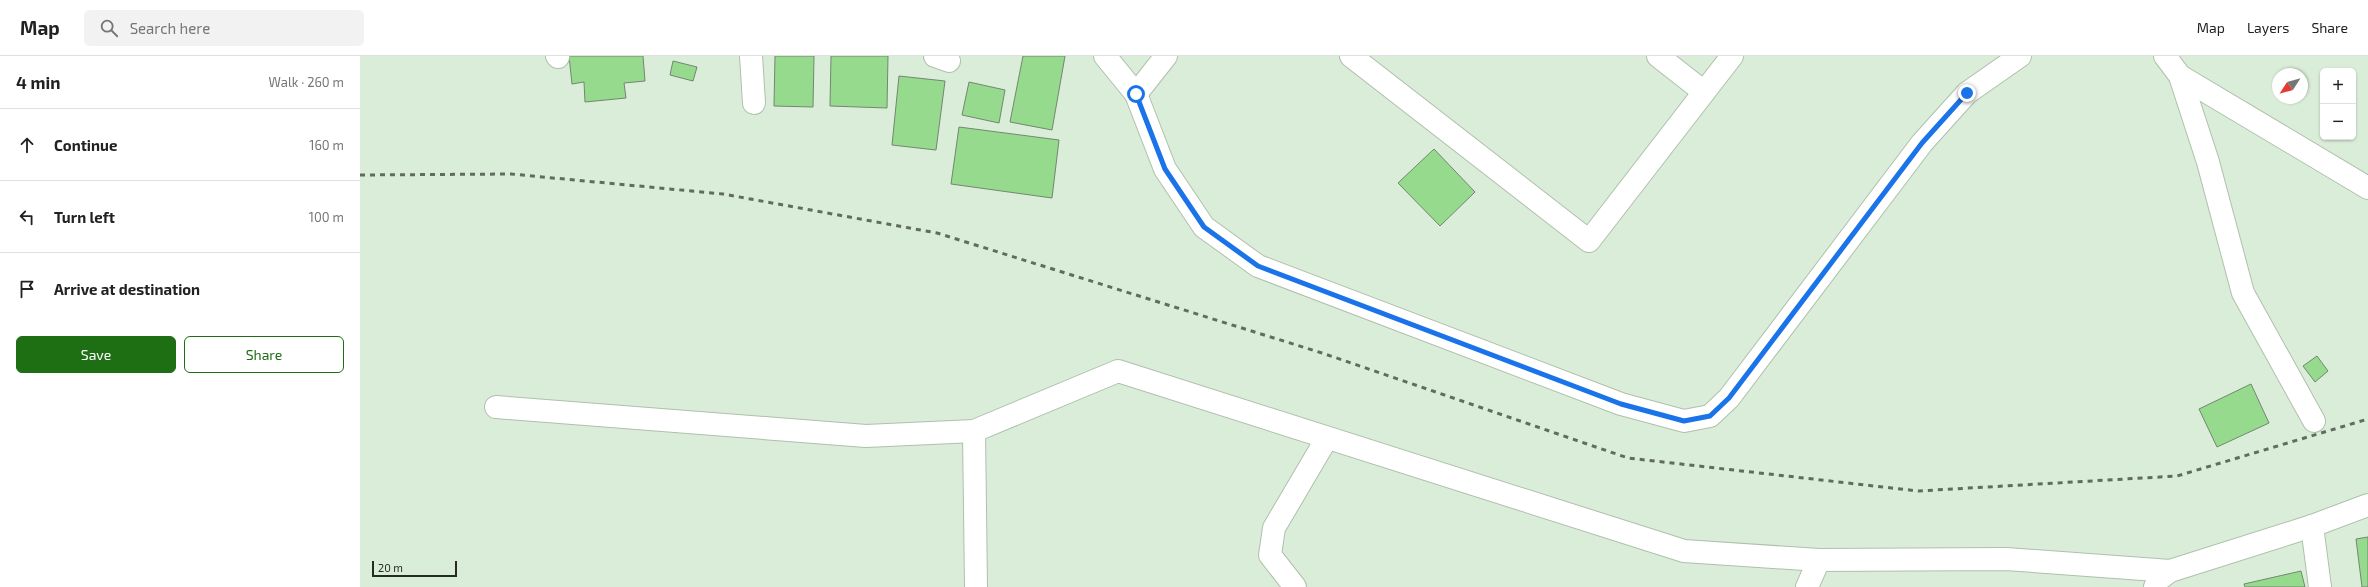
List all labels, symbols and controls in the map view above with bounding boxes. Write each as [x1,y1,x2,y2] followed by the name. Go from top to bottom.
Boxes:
[84,10,364,46] search box
[20,16,60,39] text: Map
[98,17,120,39] icon: search
[130,19,210,37] text: Search here
[2197,19,2225,36] text: Map
[2247,19,2289,36] text: Layers
[2311,19,2348,36] text: Share
[2272,68,2308,104] north arrow
[2320,68,2356,140] map controls
[2320,68,2356,104] button: +
[16,72,60,92] text: 4 min
[269,74,344,90] text: Walk · 260 m
[1958,84,1976,102] route end
[1127,85,1145,103] route start
[2320,104,2356,140] button: −
[16,134,38,156] icon: ahead
[54,136,117,154] text: Continue
[309,137,344,153] text: 160 m
[16,206,38,228] icon: left
[54,208,115,226] text: Turn left
[309,209,344,225] text: 100 m
[16,278,38,300] icon: arrive
[54,280,200,298] text: Arrive at destination
[16,336,176,373] button: Save
[184,336,344,373] button: Share
[372,559,457,578] scale bar
[378,561,403,574] text: 20 m

